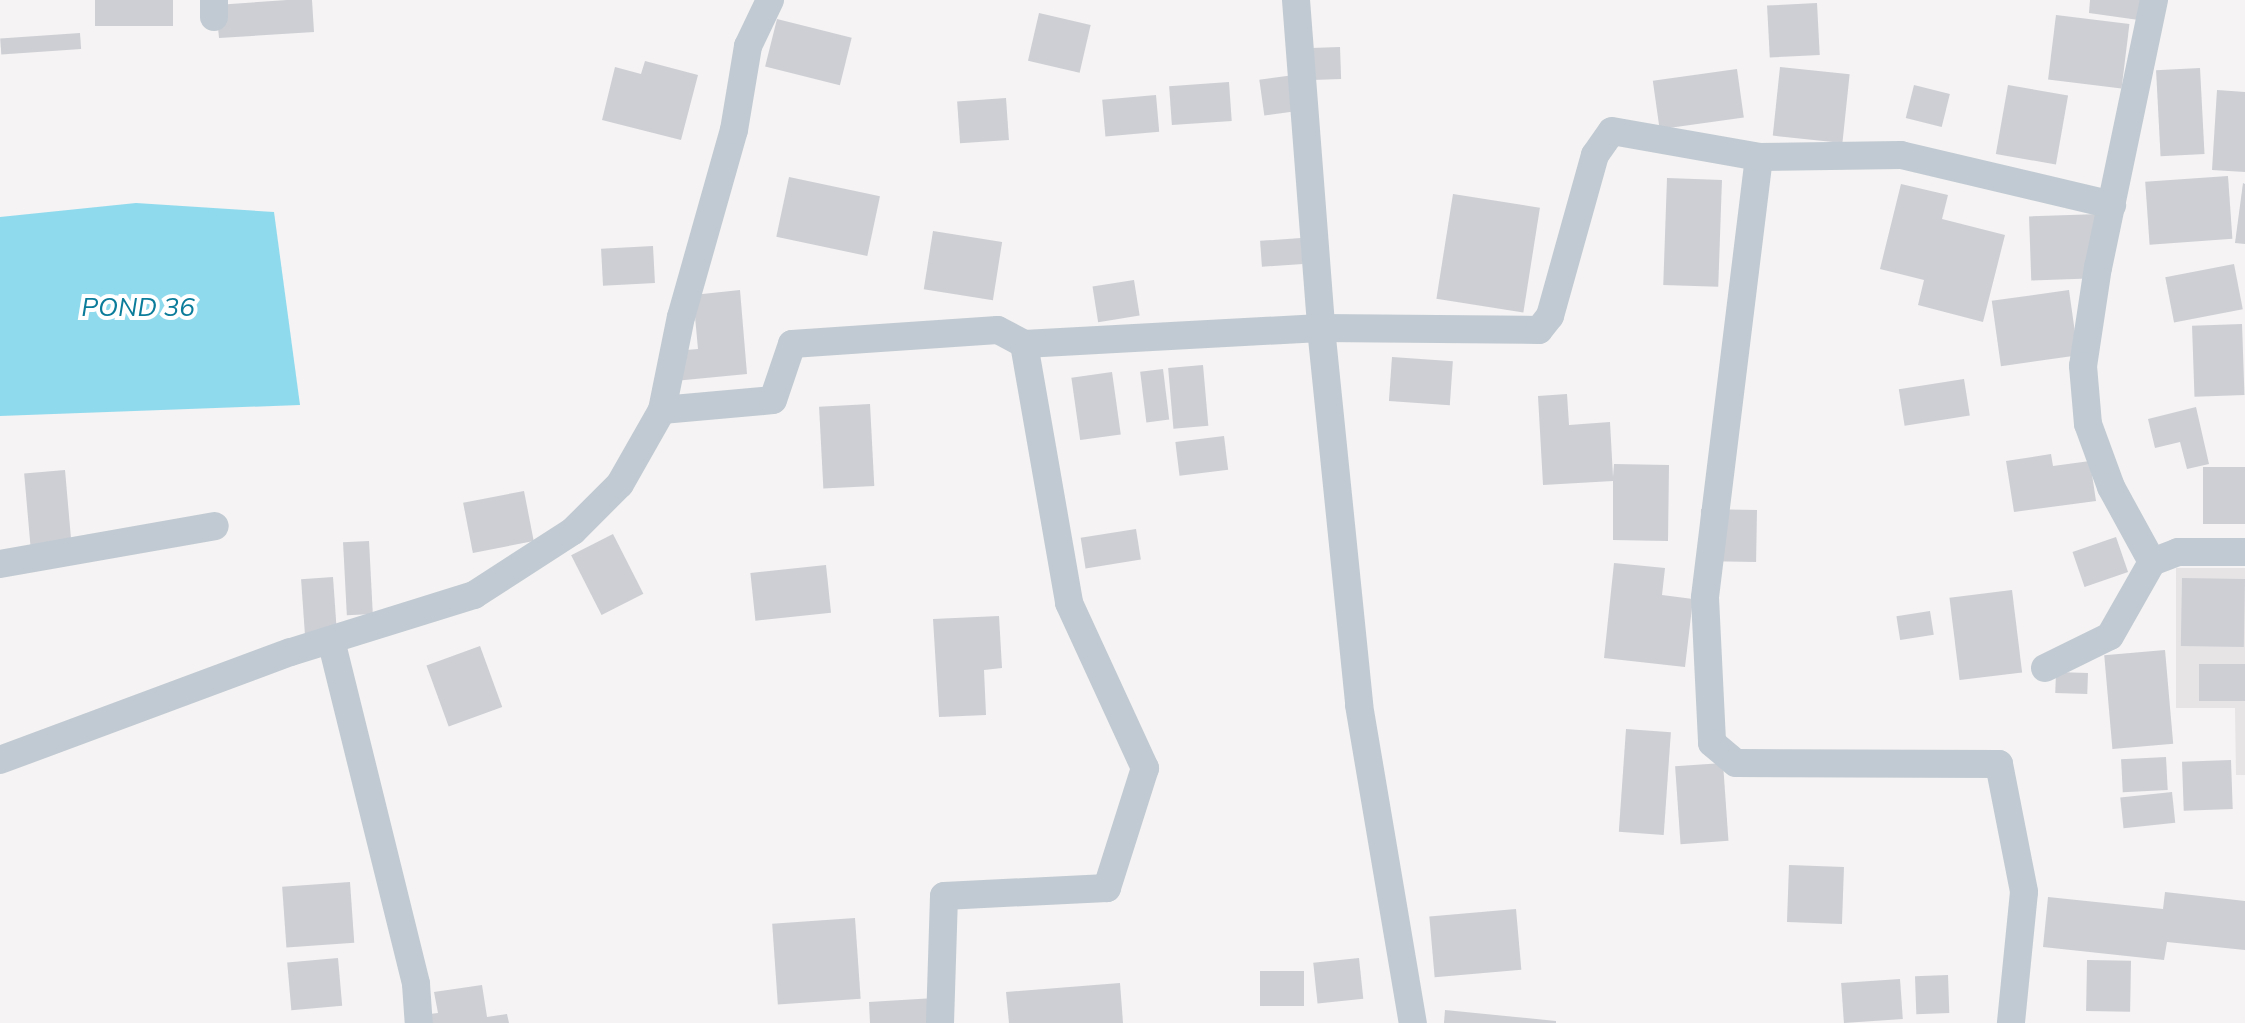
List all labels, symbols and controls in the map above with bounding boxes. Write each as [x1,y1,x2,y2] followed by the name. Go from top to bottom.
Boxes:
[81,291,195,323] water label: POND 36

